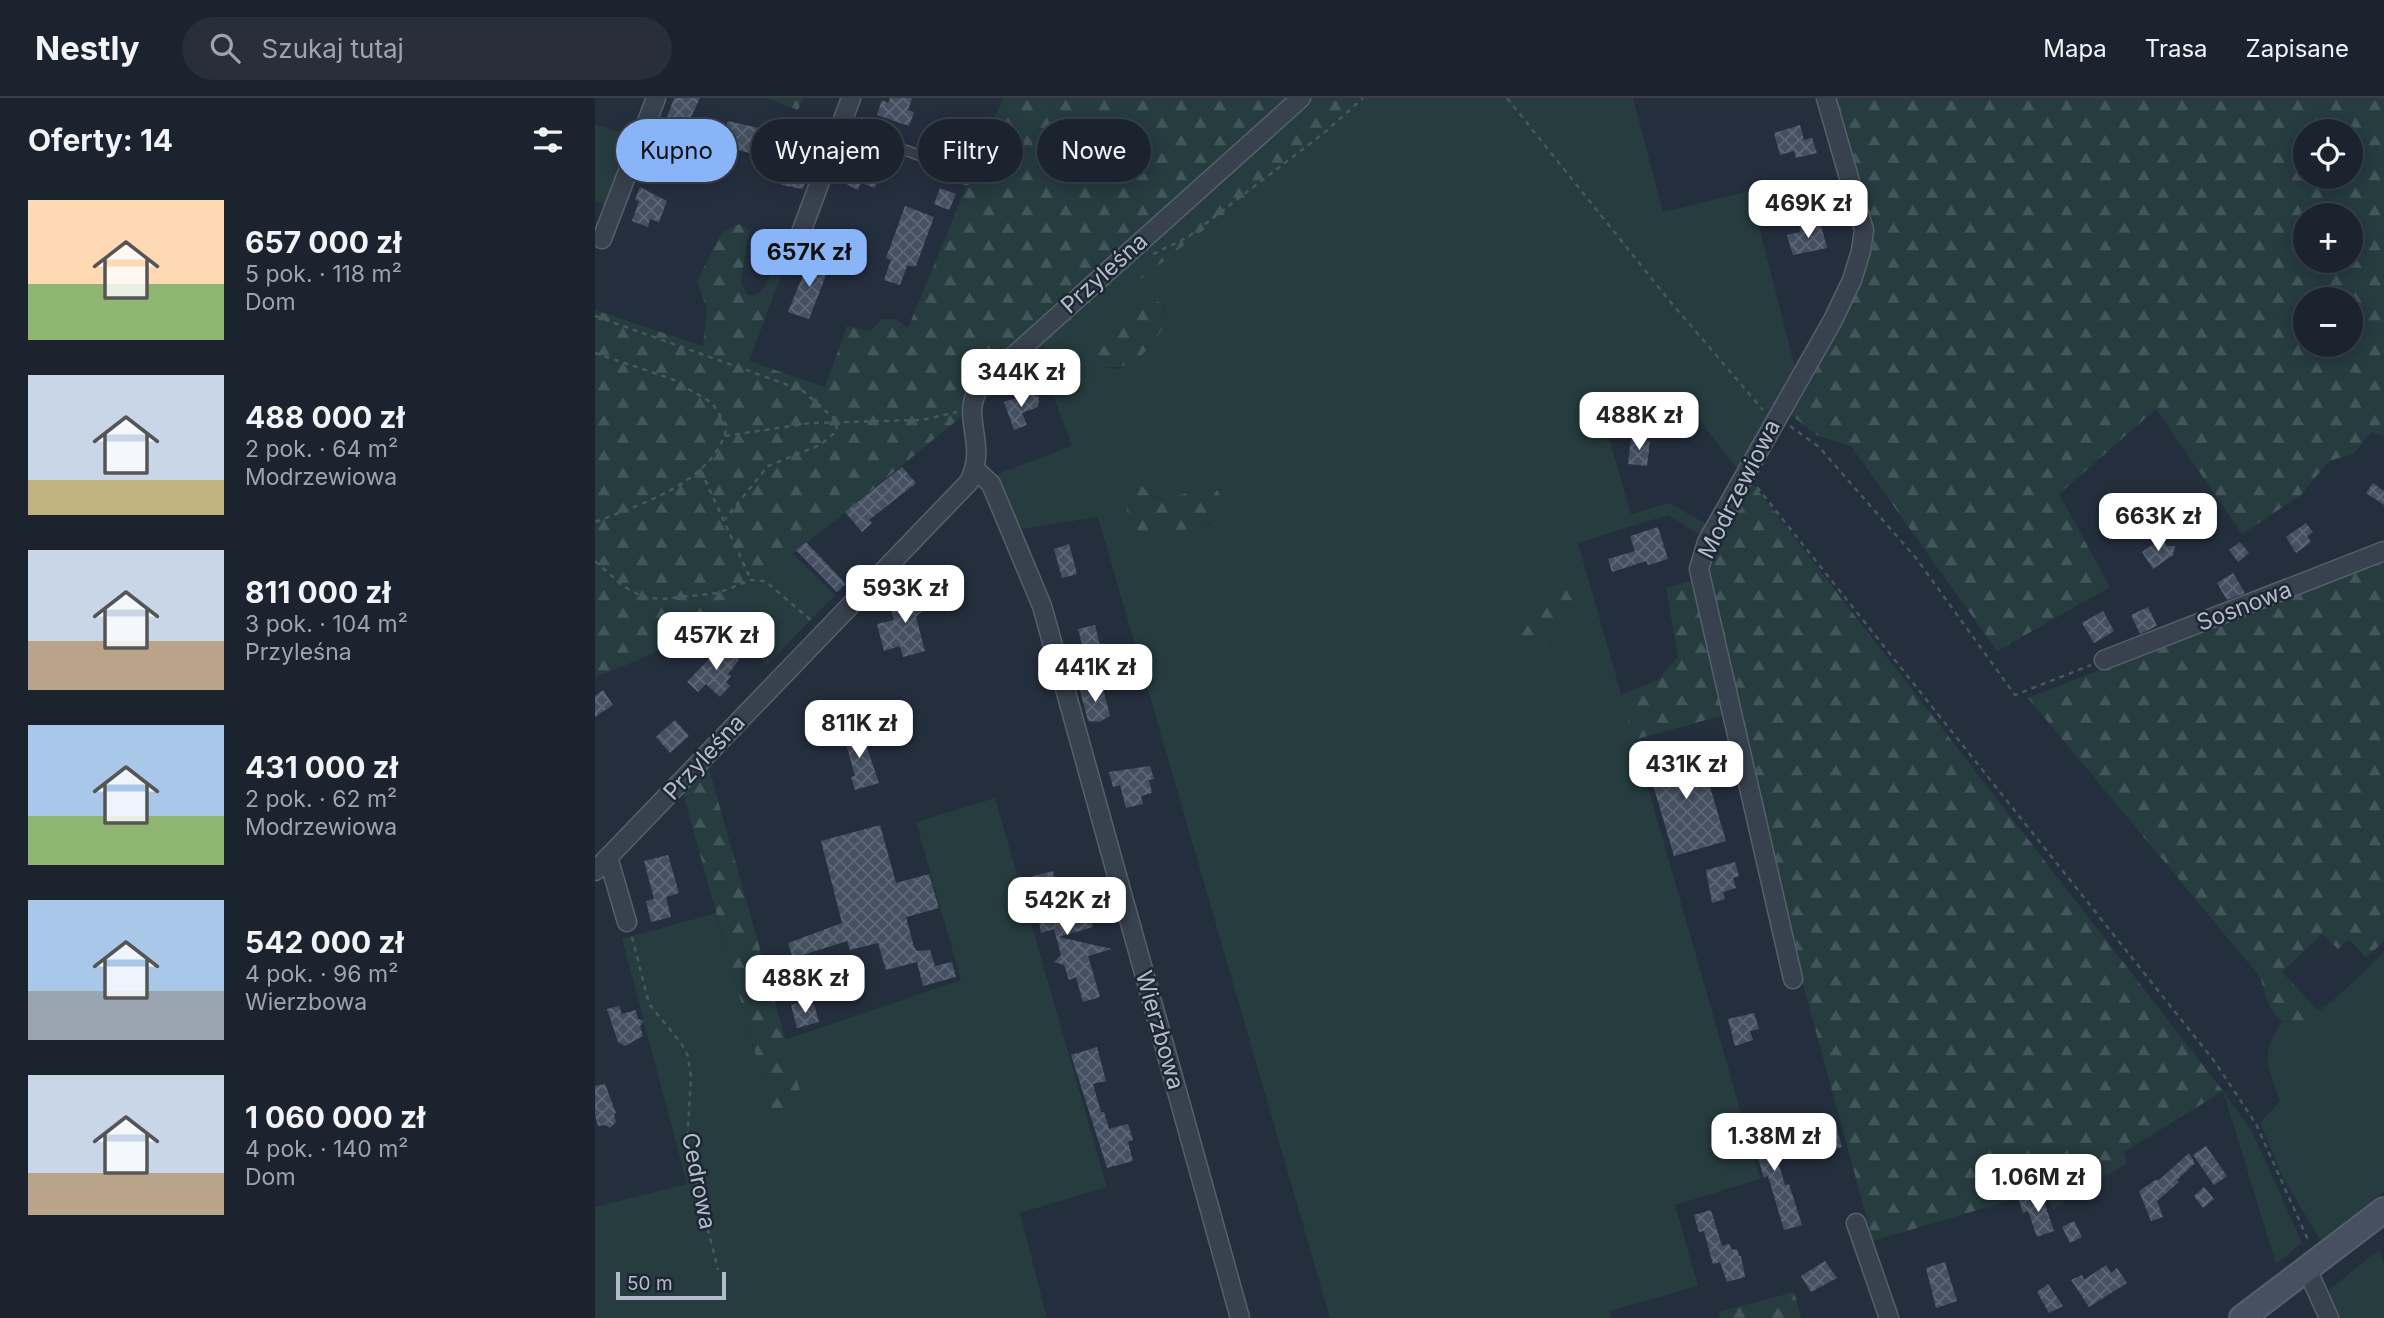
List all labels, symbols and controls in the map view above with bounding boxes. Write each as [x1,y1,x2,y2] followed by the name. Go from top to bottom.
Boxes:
[182,17,672,80] search box
[35,28,140,68] text: Nestly
[206,29,244,67] icon: search
[262,33,404,64] text: Szukaj tutaj
[2043,34,2107,63] text: Mapa
[2145,34,2208,63] text: Trasa
[2246,34,2349,63] text: Zapisane
[616,119,737,182] chip: Kupno
[751,119,904,182] chip: Wynajem
[918,119,1023,182] chip: Filtry
[1037,119,1151,182] chip: Nowe
[2293,119,2363,357] map controls
[2293,119,2363,189] button: locate
[529,121,567,159] icon: filters
[28,122,173,158] text: Oferty: 14
[1743,180,1873,240] pin: 469K zł
[1765,189,1851,217] text: 469K zł
[2293,203,2363,273] button: +
[245,224,401,260] text: 657 000 zł
[1055,227,1153,319] street label: Przyleśna
[84,228,168,312] icon: home
[744,230,874,289] pin: 657K zł
[767,238,851,266] text: 657K zł
[245,260,402,288] text: 5 pok. · 118 m²
[2293,287,2363,357] button: −
[245,288,296,316] text: Dom
[956,350,1086,409] pin: 344K zł
[977,358,1065,386] text: 344K zł
[1574,392,1704,452] pin: 488K zł
[245,399,405,435] text: 488 000 zł
[1596,401,1682,429] text: 488K zł
[84,403,168,487] icon: home
[1692,415,1786,563] street label: Modrzewiowa
[245,435,398,463] text: 2 pok. · 64 m²
[245,463,397,491] text: Modrzewiowa
[2093,494,2223,553] pin: 663K zł
[2115,502,2201,530] text: 663K zł
[840,566,970,625] pin: 593K zł
[245,574,391,610] text: 811 000 zł
[862,574,948,602] text: 593K zł
[2193,575,2295,637] street label: Sosnowa
[84,578,168,662] icon: home
[245,610,408,638] text: 3 pok. · 104 m²
[651,612,781,672] pin: 457K zł
[673,621,759,649] text: 457K zł
[245,638,352,666] text: Przyleśna
[1030,644,1160,704] pin: 441K zł
[1054,653,1136,681] text: 441K zł
[794,700,924,760] pin: 811K zł
[657,708,751,806] street label: Przyleśna
[821,709,897,737] text: 811K zł
[1621,742,1751,801] pin: 431K zł
[245,749,398,785] text: 431 000 zł
[1645,750,1727,778] text: 431K zł
[84,753,168,837] icon: home
[245,785,397,813] text: 2 pok. · 62 m²
[245,813,397,841] text: Modrzewiowa
[1002,878,1132,937] pin: 542K zł
[1024,886,1110,914] text: 542K zł
[245,924,404,960] text: 542 000 zł
[84,928,168,1012] icon: home
[740,956,870,1015] pin: 488K zł
[245,960,398,988] text: 4 pok. · 96 m²
[762,964,848,992] text: 488K zł
[1130,967,1190,1093] street label: Wierzbowa
[245,988,367,1016] text: Wierzbowa
[245,1099,425,1135] text: 1 060 000 zł
[84,1103,168,1187] icon: home
[1702,1114,1846,1173] pin: 1.38M zł
[1727,1122,1821,1150] text: 1.38M zł
[676,1130,722,1232] street label: Cedrowa
[245,1135,409,1163] text: 4 pok. · 140 m²
[1966,1154,2110,1214] pin: 1.06M zł
[245,1163,296,1191] text: Dom
[1991,1163,2085,1191] text: 1.06M zł
[616,1269,726,1301] scale bar
[627,1272,673,1295] text: 50 m

